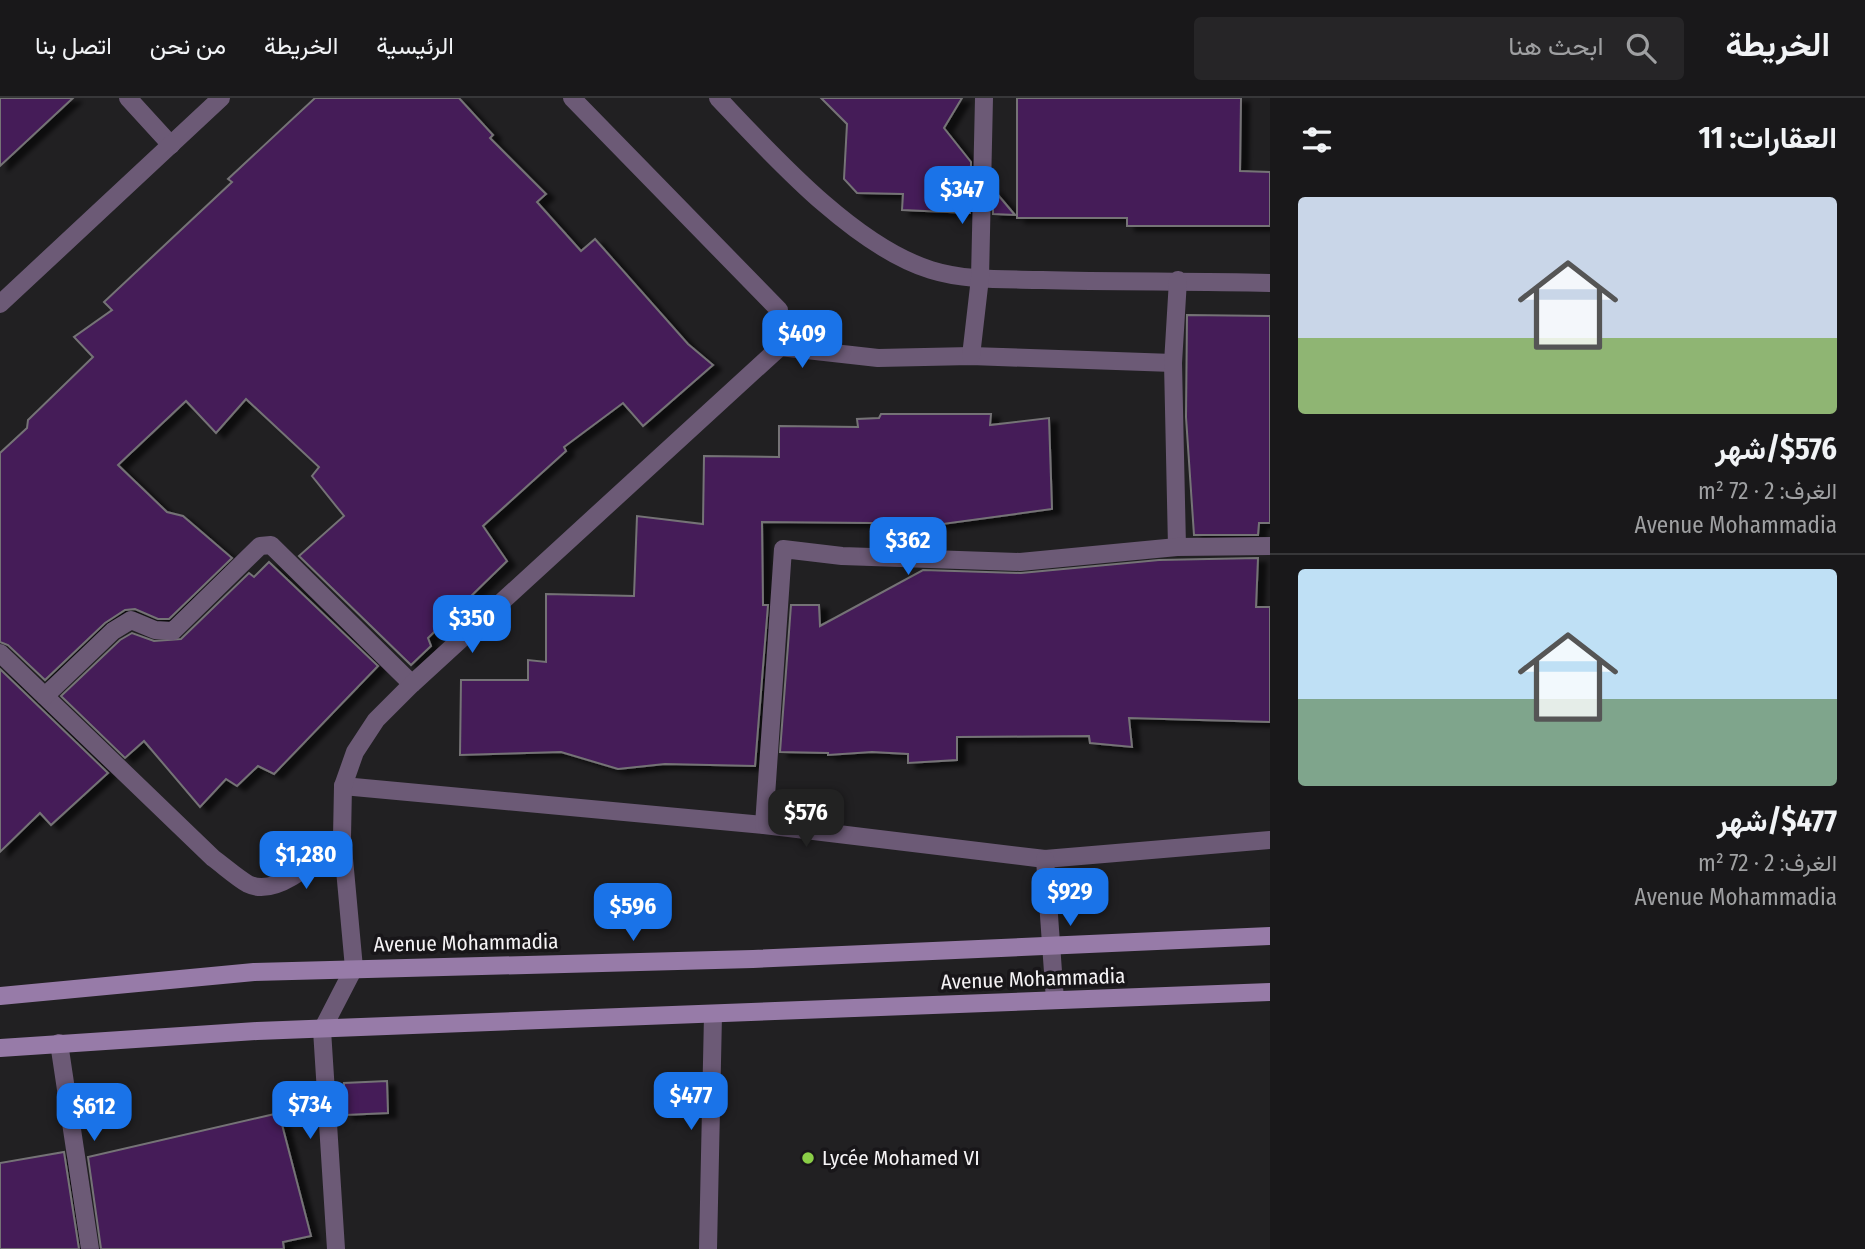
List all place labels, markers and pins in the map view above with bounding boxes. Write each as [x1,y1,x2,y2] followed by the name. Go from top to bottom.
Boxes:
[921,166,1003,226] pin: $347
[761,310,843,370] pin: $409
[867,518,949,577] pin: $362
[431,596,513,655] pin: $350
[765,790,847,849] pin: $576
[249,832,363,891] pin: $1,280
[1029,868,1111,928] pin: $929
[592,884,674,943] pin: $596
[650,1072,732,1132] pin: $477
[269,1082,351,1141] pin: $734
[53,1084,135,1143] pin: $612
[822,1145,980,1171] place label: Lycée Mohamed VI
[800,1150,816,1166] marker: Lycée Mohamed VI

